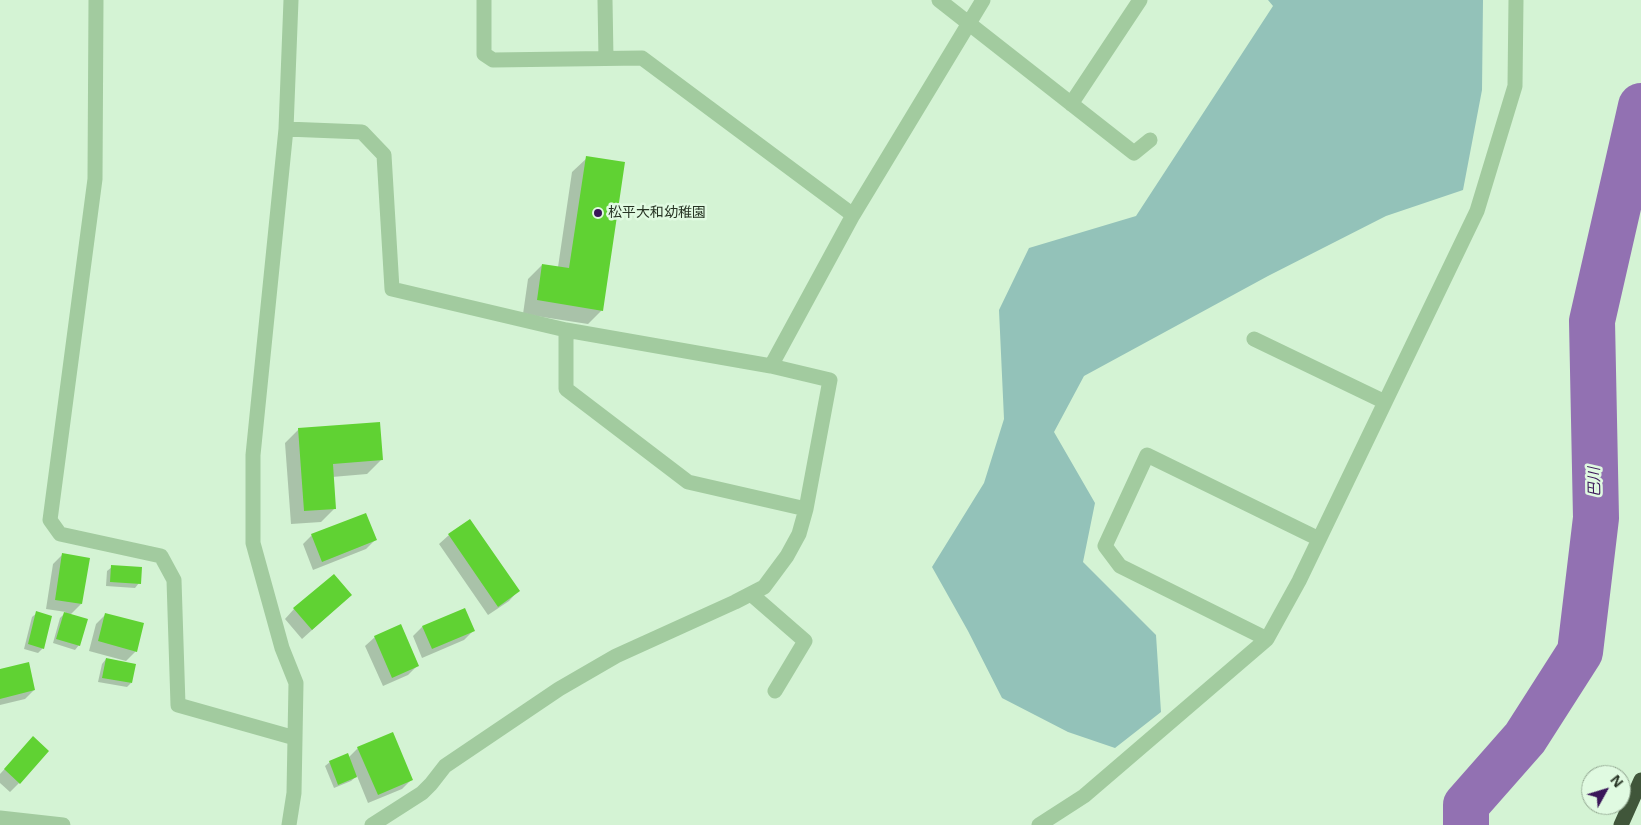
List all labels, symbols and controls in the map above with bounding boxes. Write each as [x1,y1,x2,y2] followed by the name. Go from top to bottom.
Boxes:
[608,205,706,221] place label: 松平大和幼稚園
[592,207,604,219] marker: 松平大和幼稚園
[1586,467,1604,497] water label: 巴川
[1581,765,1631,815] north arrow
[1606,770,1628,791] text: N

